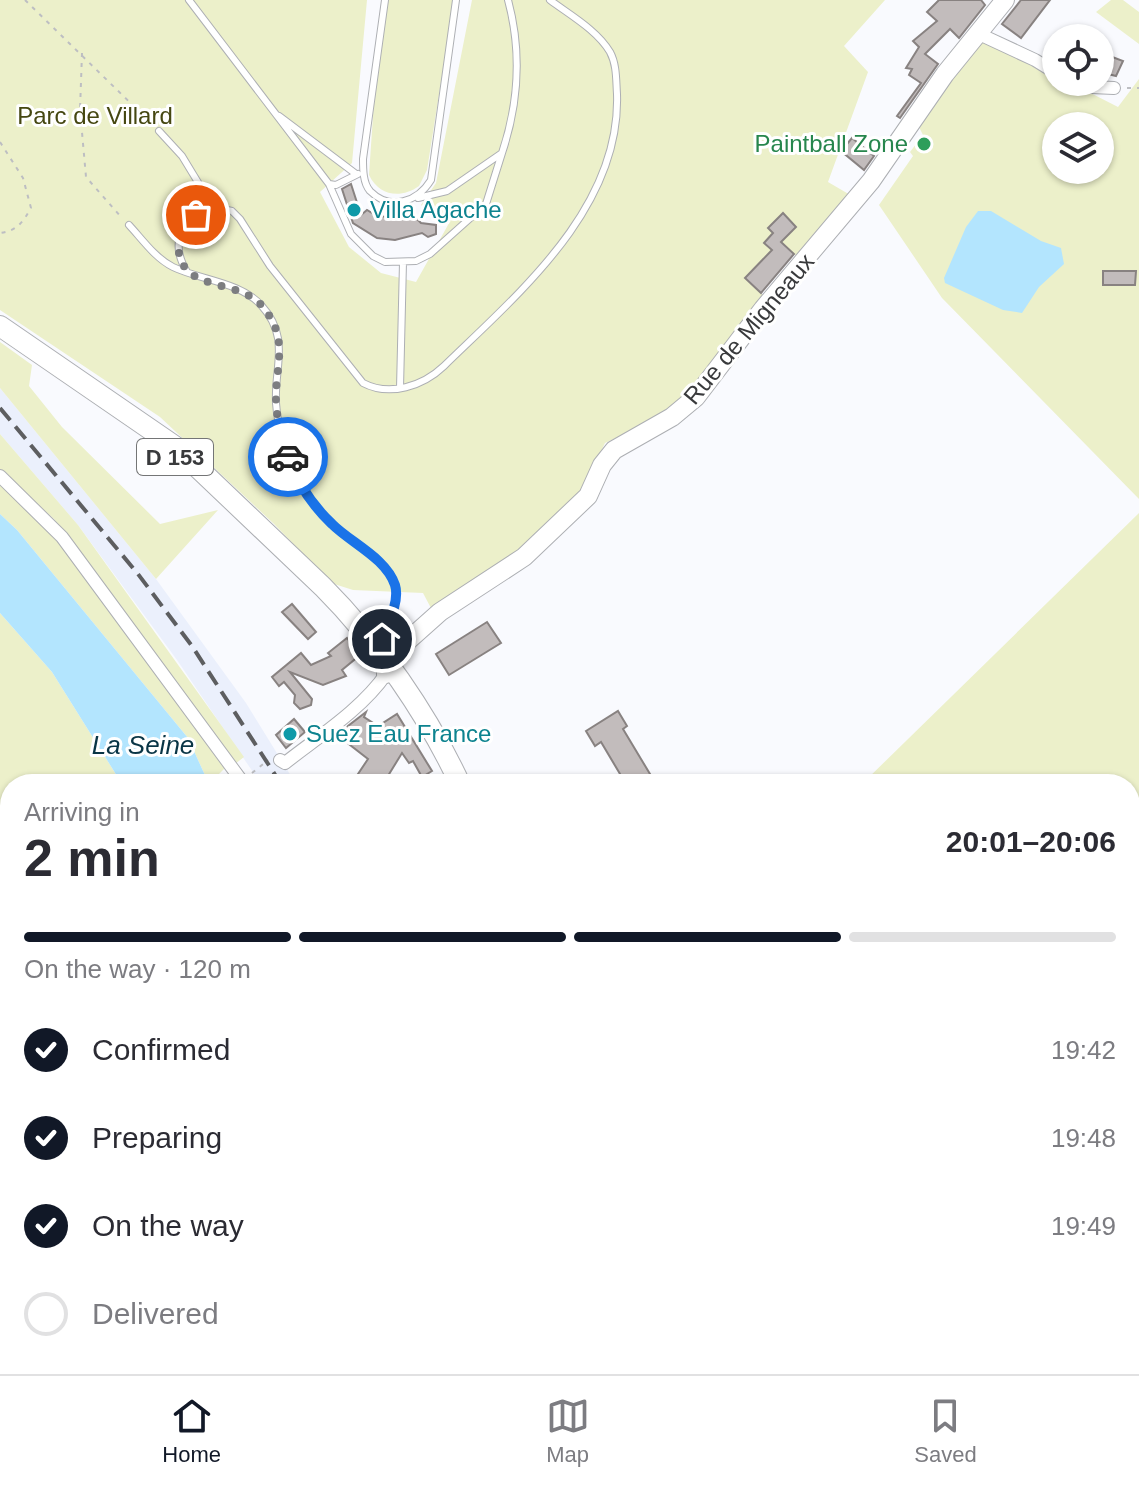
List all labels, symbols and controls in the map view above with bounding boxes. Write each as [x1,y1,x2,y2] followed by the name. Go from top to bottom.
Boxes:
[1042,24,1114,184] map controls
[1042,24,1114,96] button: locate
[17,102,173,129] park label: Parc de Villard
[1042,112,1114,184] button: layers
[755,130,908,157] place label: Paintball Zone
[915,135,933,153] marker: Paintball Zone
[162,181,230,249] pin
[174,193,218,237] icon: bag
[370,196,502,223] place label: Villa Agache
[345,201,363,219] marker: Villa Agache
[678,248,819,409] street label: Rue de Migneaux
[248,417,328,497] courier
[266,435,310,479] icon: car
[137,439,213,475] road number: D 153
[348,605,416,673] pin
[360,617,404,661] icon: home
[306,720,491,747] place label: Suez Eau France
[281,725,299,743] marker: Suez Eau France
[92,730,194,760] water label: La Seine
[24,797,140,827] text: Arriving in
[946,825,1116,858] text: 20:01–20:06
[24,829,160,887] text: 2 min
[24,954,251,984] text: On the way · 120 m
[24,1028,68,1072] icon: check
[92,1033,230,1066] text: Confirmed
[1051,1035,1116,1065] text: 19:42
[24,1116,68,1160] icon: check
[92,1121,222,1154] text: Preparing
[1051,1123,1116,1153] text: 19:48
[24,1204,68,1248] icon: check
[92,1209,244,1242] text: On the way
[1051,1211,1116,1241] text: 19:49
[92,1297,219,1330] text: Delivered
[162,1394,221,1468] tab: Home
[546,1394,590,1468] tab: Map
[914,1394,977,1468] tab: Saved

